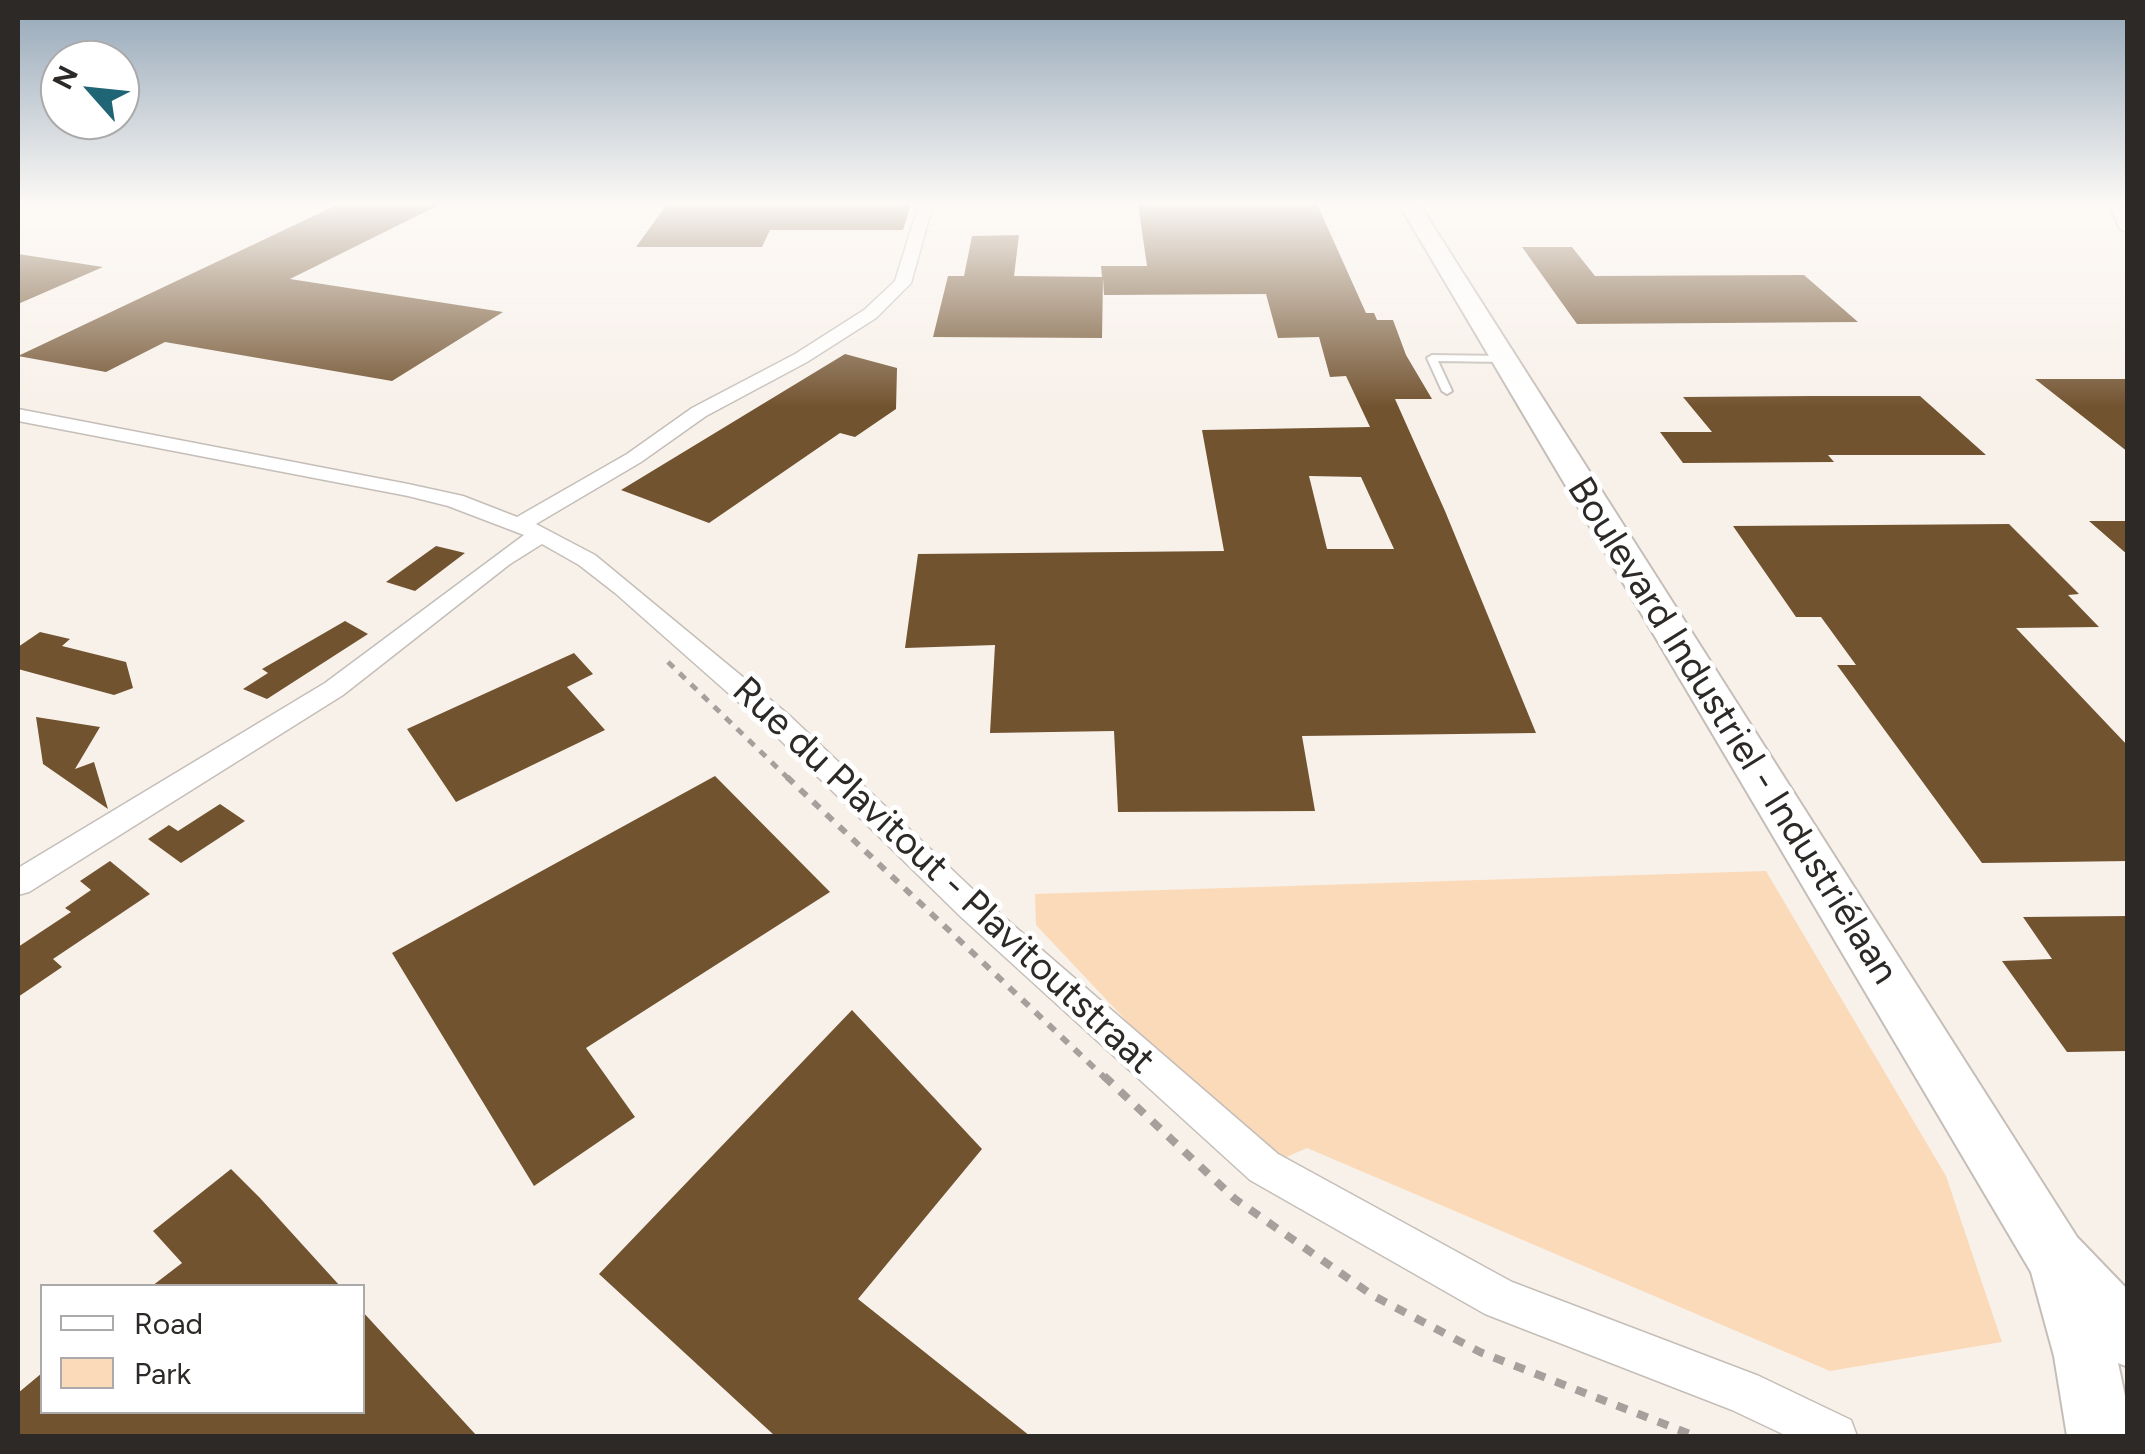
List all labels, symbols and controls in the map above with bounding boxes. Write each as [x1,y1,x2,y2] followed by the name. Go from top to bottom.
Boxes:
[40,40,140,140] north arrow
[45,60,85,95] text: N
[1557,469,1907,993] street label: Boulevard Industriel - Industriélaan
[723,668,1163,1084] street label: Rue du Plavitout - Plavitoutstraat
[40,1284,365,1414] legend
[134,1305,203,1342] text: Road
[134,1355,191,1392] text: Park

